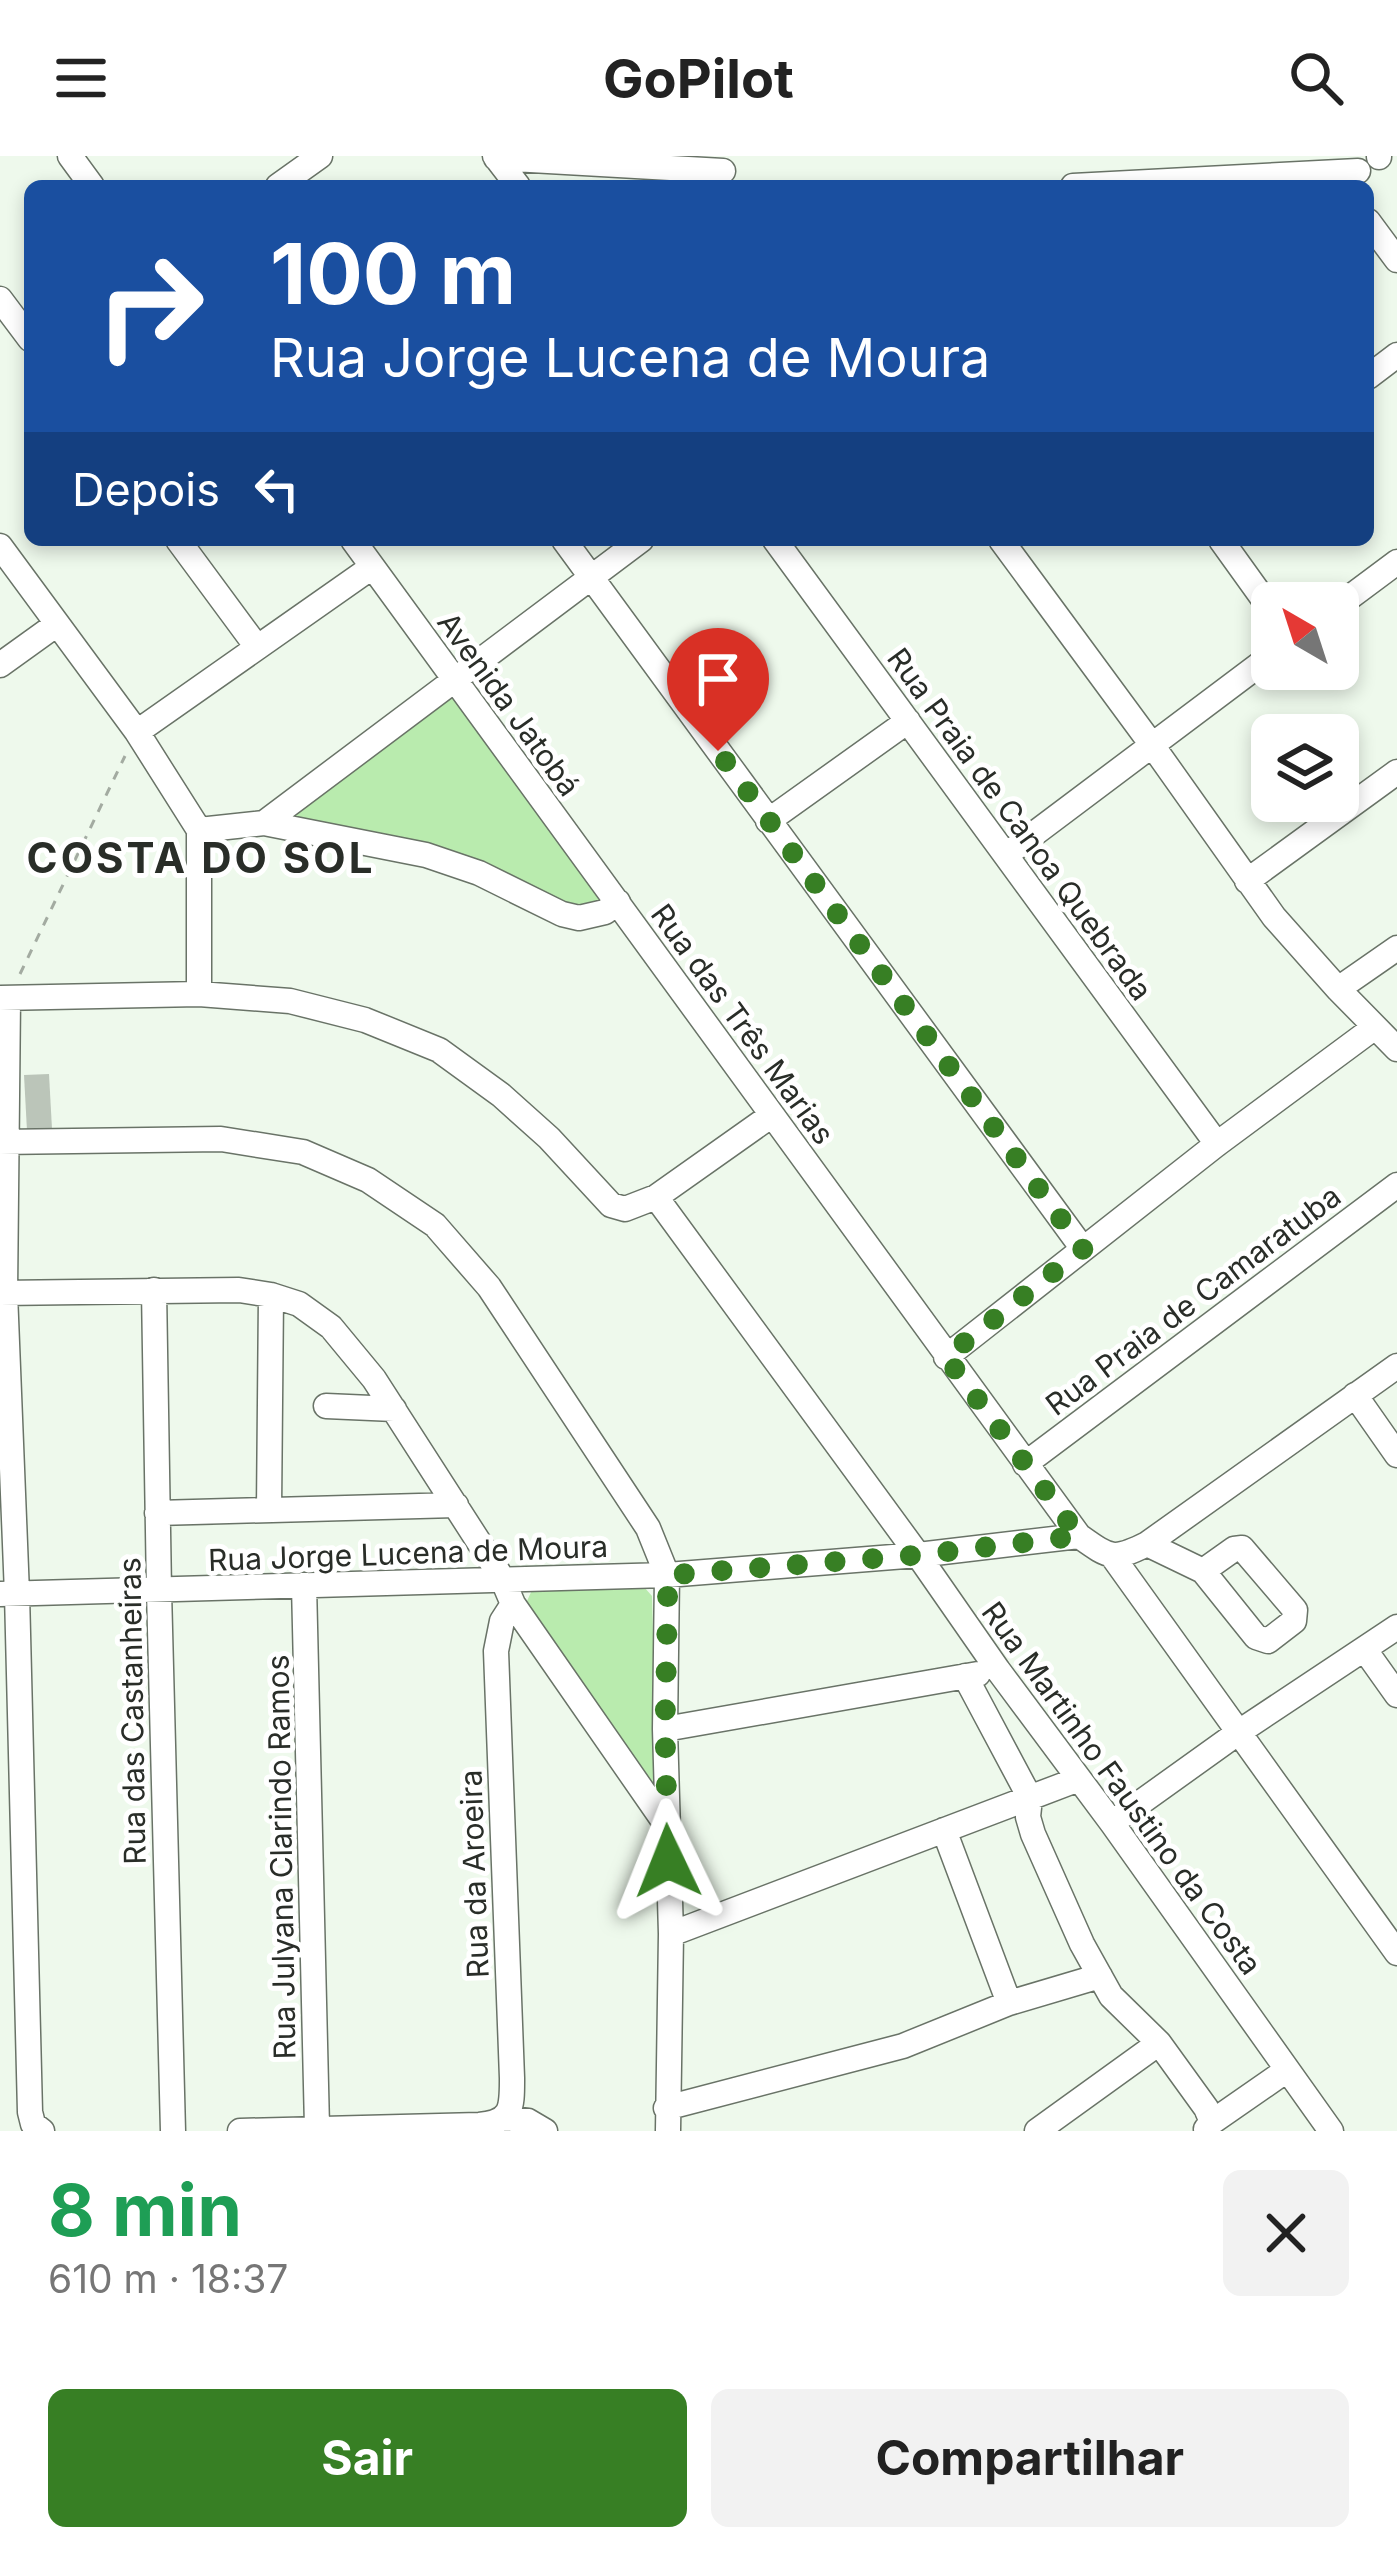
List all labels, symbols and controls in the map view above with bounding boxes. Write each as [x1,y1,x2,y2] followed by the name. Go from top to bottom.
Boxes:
[48,45,114,111] icon: menu
[1283,45,1349,111] icon: search
[603,46,794,111] text: GoPilot
[270,223,516,324] text: 100 m
[72,228,228,384] icon: right
[270,325,990,390] text: Rua Jorge Lucena de Moura
[244,456,310,522] icon: left
[72,462,220,517] text: Depois
[1251,582,1359,690] north arrow
[1251,582,1359,822] map controls
[430,605,588,803] street label: Avenida Jatobá
[667,628,769,751] pin
[880,641,1160,1007] street label: Rua Praia de Canoa Quebrada
[685,646,751,712] icon: arrive
[1251,714,1359,822] button: layers
[27,832,375,883] district label: COSTA DO SOL
[644,897,842,1151] street label: Rua das Três Marias
[1039,1177,1347,1423] street label: Rua Praia de Camaratuba
[207,1528,609,1578] street label: Rua Jorge Lucena de Moura
[111,1557,153,1865] street label: Rua das Castanheiras
[975,1595,1269,1981] street label: Rua Martinho Faustino da Costa
[259,1654,303,2060] street label: Rua Julyana Clarindo Ramos
[452,1769,496,1979] street label: Rua da Aroeira
[605,1798,731,1924] position arrow
[48,2166,242,2253] text: 8 min
[1223,2170,1349,2296] button: close
[48,2255,288,2302] text: 610 m · 18:37
[48,2389,687,2527] button: Sair
[711,2389,1349,2527] button: Compartilhar

